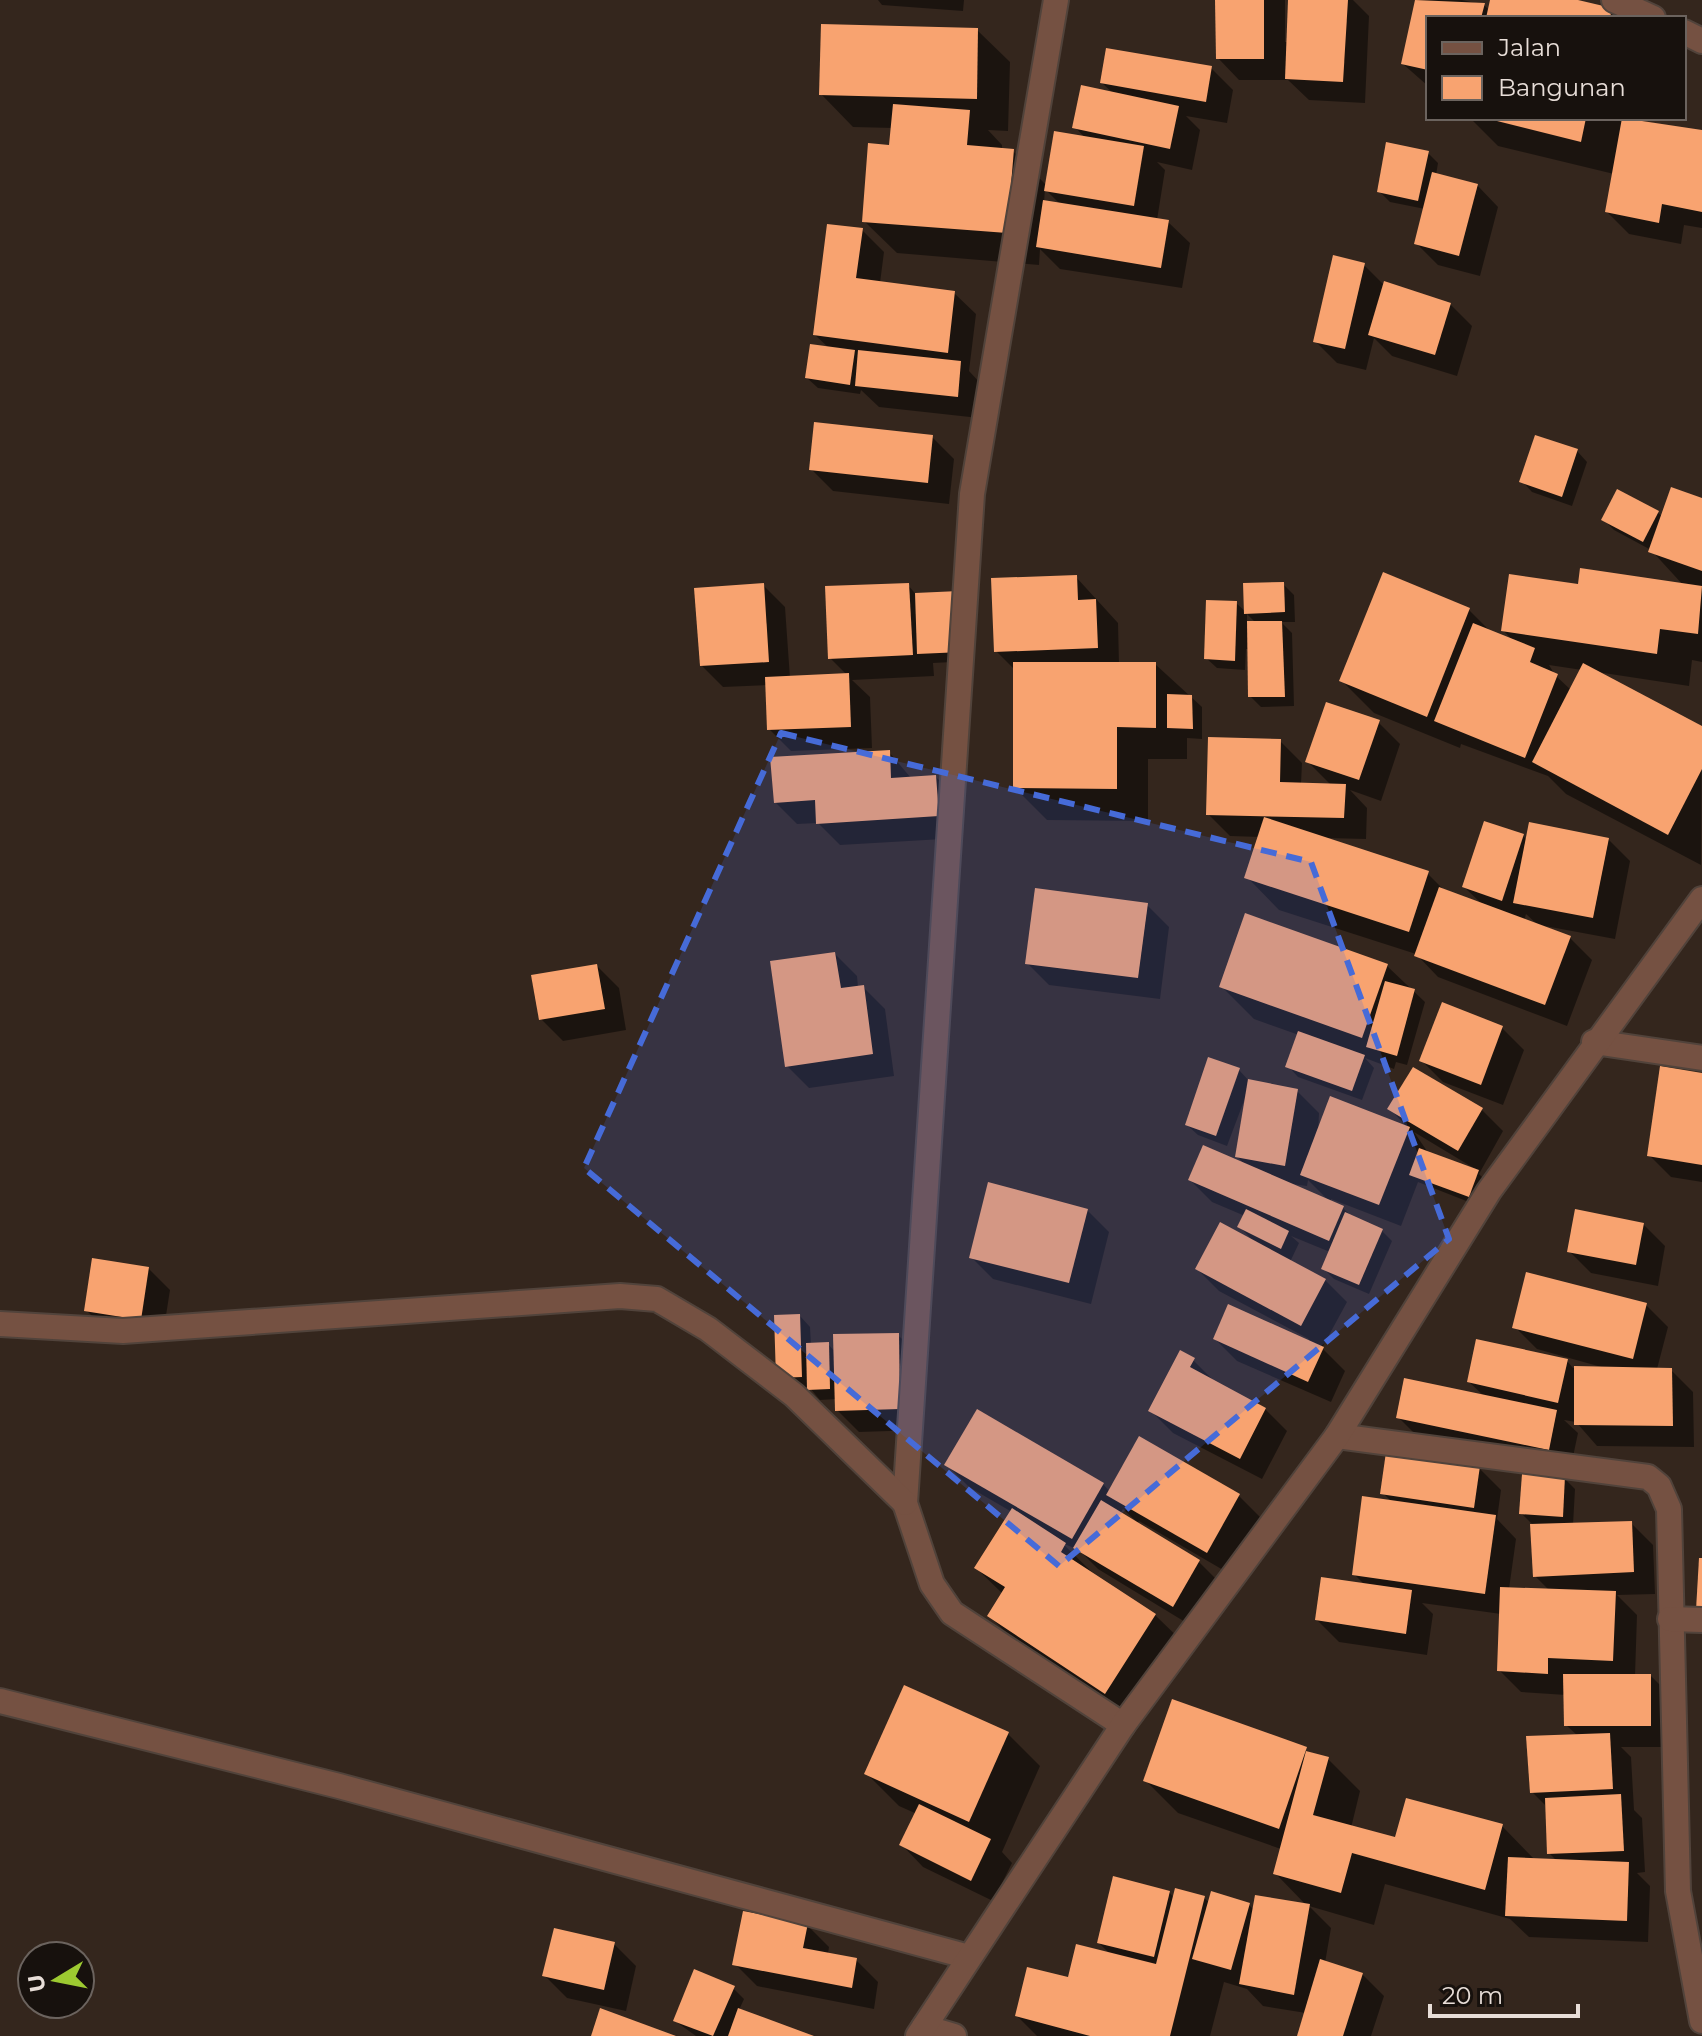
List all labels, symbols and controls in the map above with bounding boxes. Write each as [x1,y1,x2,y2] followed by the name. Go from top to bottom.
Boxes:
[1426,16,1686,120] legend
[1497,33,1561,62] text: Jalan
[1498,73,1626,102] text: Bangunan
[16,1940,96,2020] north arrow
[1430,1968,1578,2018] scale bar
[22,1973,52,1994] text: U
[1442,1981,1503,2010] text: 20 m

